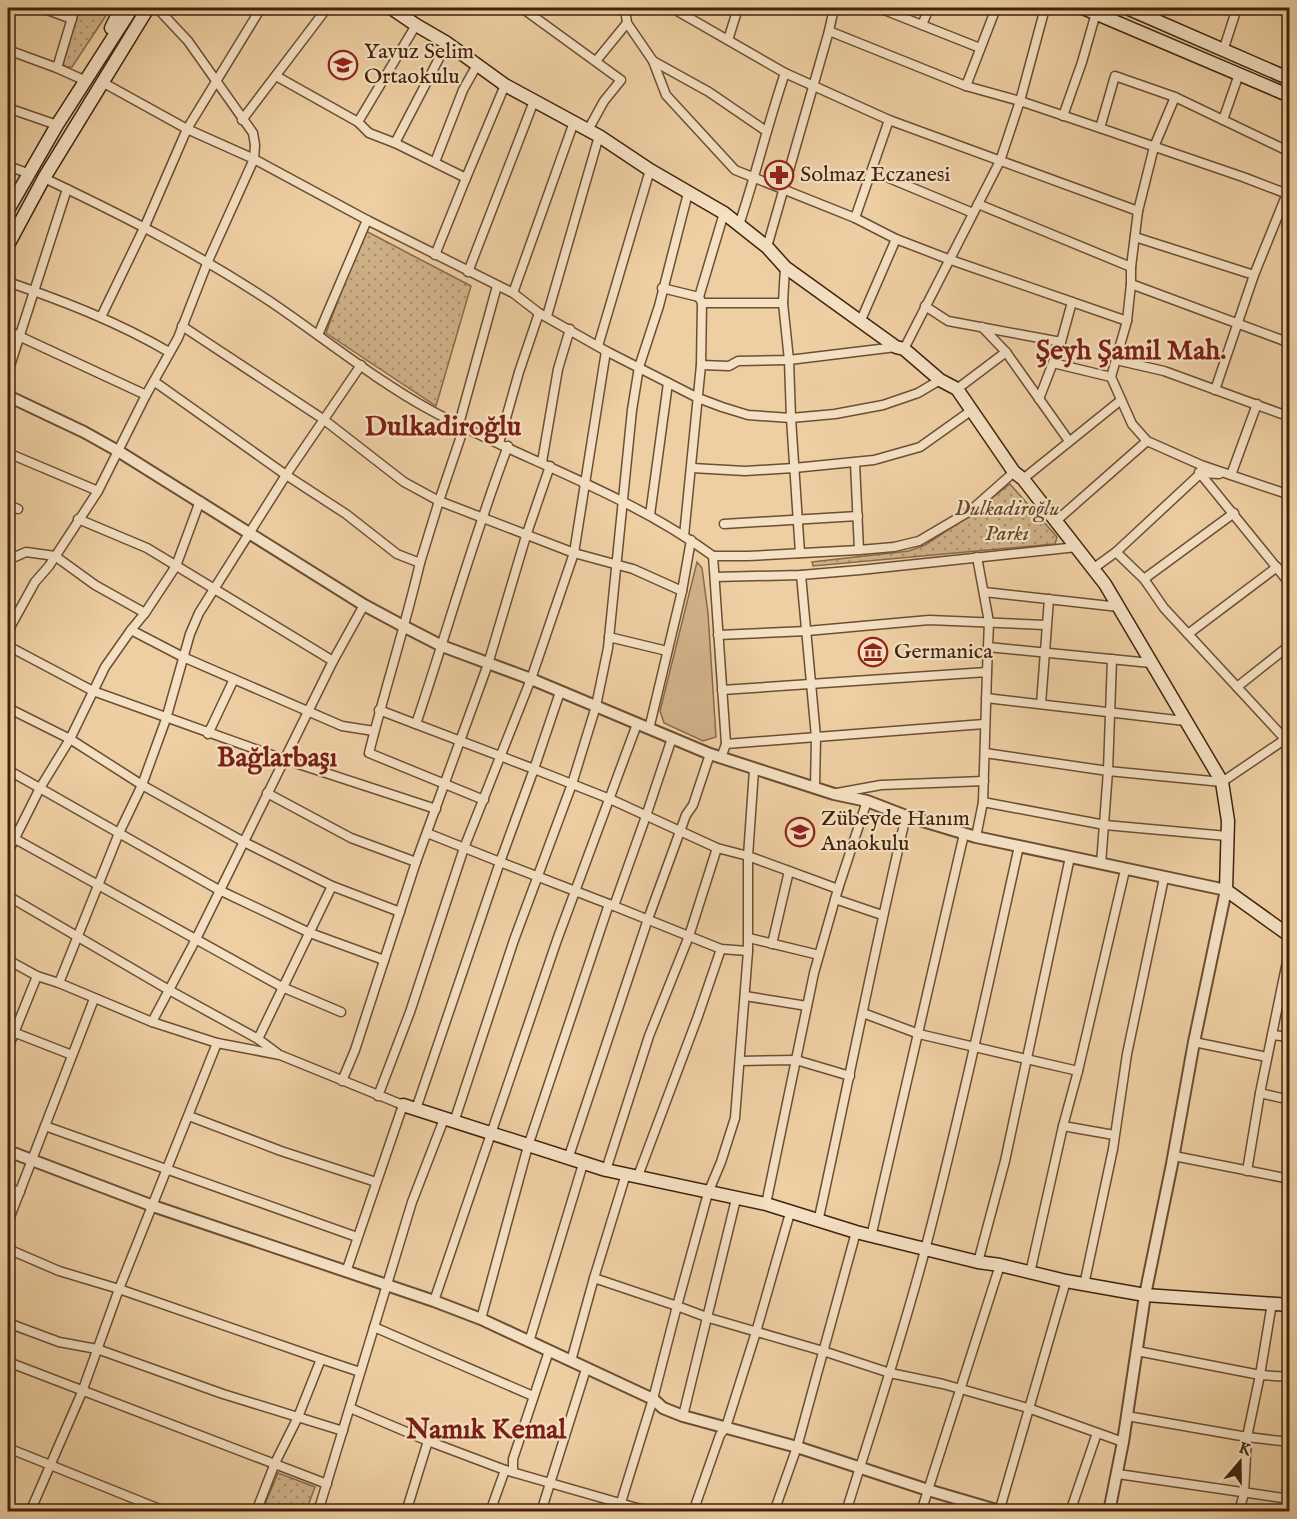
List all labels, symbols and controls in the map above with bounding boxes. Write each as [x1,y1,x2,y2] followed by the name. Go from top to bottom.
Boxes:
[364,38,474,91] place label: Yavuz Selim Ortaokulu
[327,49,359,81] school or university icon: Yavuz Selim Ortaokulu
[763,159,795,191] pharmacy icon: Solmaz Eczanesi
[800,161,950,189] place label: Solmaz Eczanesi
[1036,334,1226,369] district label: Şeyh Şamil Mah.
[365,410,522,445] district label: Dulkadiroğlu
[954,495,1060,548] park label: Dulkadiroğlu Parkı
[857,636,889,668] museum icon: Germanica
[894,638,993,666] place label: Germanica
[217,741,338,776] district label: Bağlarbaşı
[820,805,970,858] place label: Zübeyde Hanım Anaokulu
[784,816,816,848] school or university icon: Zübeyde Hanım Anaokulu
[405,1413,567,1448] district label: Namık Kemal
[1210,1432,1270,1492] north arrow
[1236,1438,1255,1462] text: K

